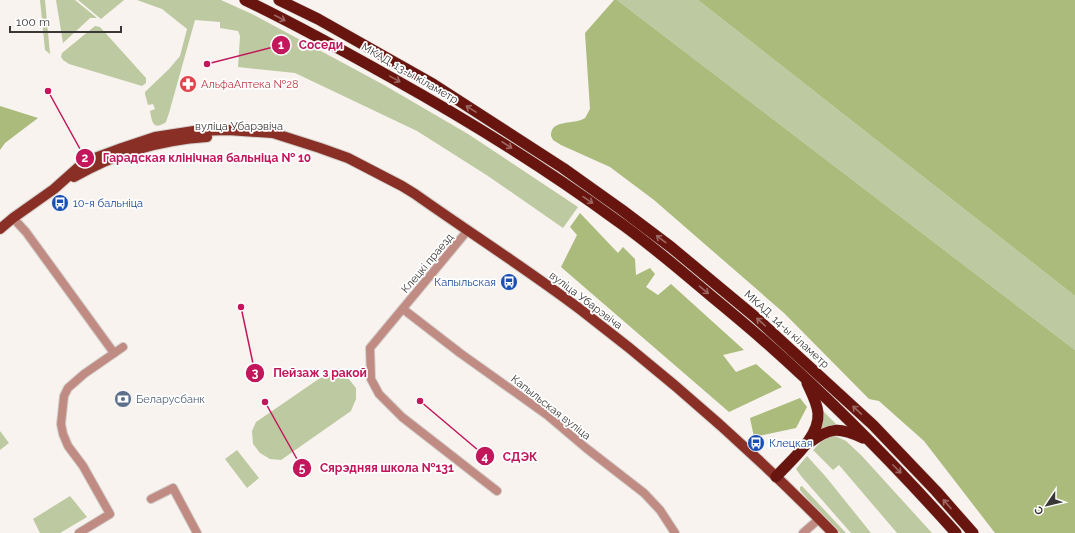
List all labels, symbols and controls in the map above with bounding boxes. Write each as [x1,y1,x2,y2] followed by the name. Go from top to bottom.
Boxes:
[10,8,121,34] scale bar
[16,15,50,29] text: 100 m
[274,15,286,22] one-way arrow
[271,33,351,57] callout: Соседи
[278,38,284,52] text: 1
[299,38,343,52] text: Соседи
[359,40,461,107] street label: МКАД, 13-ы кіламетр
[178,74,198,94] pharmacy icon: АльфаАптека №28
[389,76,401,84] one-way arrow
[201,78,298,91] place label: АльфаАптека №28
[466,104,477,113] one-way arrow
[195,120,283,133] street label: вуліца Убарэвіча
[501,141,512,149] one-way arrow
[75,146,320,170] callout: Гарадская клінічная бальніца № 10
[82,151,89,165] text: 2
[103,151,311,165] text: Гарадская клінічная бальніца № 10
[50,193,70,213] bus stop icon: 10-я бальніца
[583,196,594,204] one-way arrow
[73,197,143,210] place label: 10-я бальніца
[399,230,457,296] street label: Клецкі праезд
[656,235,667,243] one-way arrow
[547,269,625,332] street label: вуліца Убарэвіча
[499,272,519,292] bus stop icon: Капыльская
[434,276,496,289] place label: Капыльская
[699,286,709,295] one-way arrow
[742,288,832,371] street label: МКАД, 14-ы кіламетр
[756,317,766,327] one-way arrow
[245,361,375,385] callout: Пейзаж з ракой
[252,366,259,380] text: 3
[273,366,367,380] text: Пейзаж з ракой
[508,372,593,443] street label: Капыльская вуліца
[113,389,133,409] bank icon: Беларусбанк
[136,393,205,406] place label: Беларусбанк
[852,405,862,415] one-way arrow
[746,433,766,453] bus stop icon: Клецкая
[769,437,812,450] place label: Клецкая
[475,444,545,468] callout: СДЭК
[482,450,489,464] text: 4
[503,450,538,464] text: СДЭК
[292,456,462,480] callout: Сярэдняя школа №131
[299,461,306,475] text: 5
[320,461,454,475] text: Сярэдняя школа №131
[892,465,902,474] one-way arrow
[1027,485,1067,525] north arrow
[943,498,952,509] one-way arrow
[1031,503,1047,517] text: С

